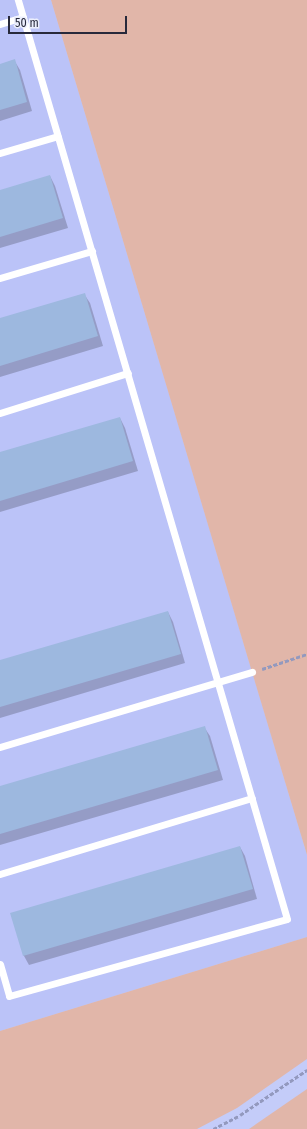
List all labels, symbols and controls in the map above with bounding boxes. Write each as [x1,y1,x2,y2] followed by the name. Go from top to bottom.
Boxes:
[10,8,129,34] scale bar
[15,16,39,30] text: 50 m

